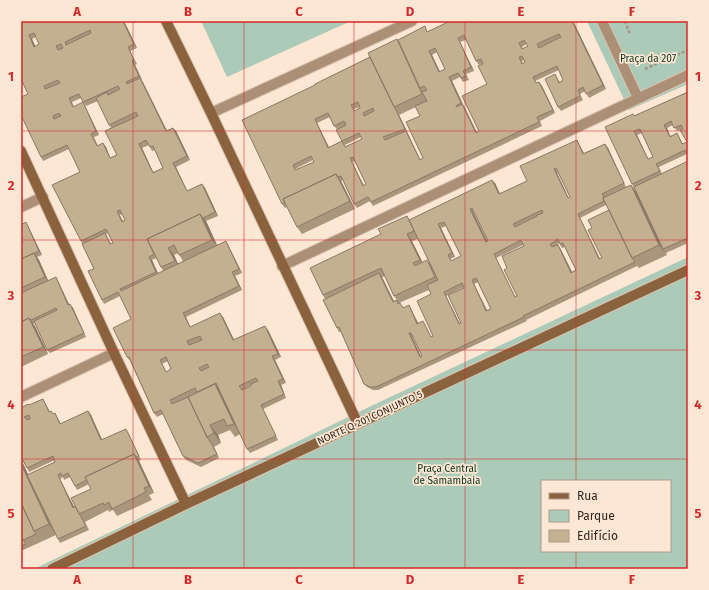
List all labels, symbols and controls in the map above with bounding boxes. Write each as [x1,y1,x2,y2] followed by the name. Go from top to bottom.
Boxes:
[72,4,81,19] text: A
[184,4,192,19] text: B
[295,4,303,19] text: C
[406,4,415,19] text: D
[518,4,525,19] text: E
[629,4,636,19] text: F
[620,53,677,65] park label: Praça da 207
[8,69,14,84] text: 1
[695,69,701,84] text: 1
[8,178,15,193] text: 2
[695,178,702,193] text: 2
[7,288,15,303] text: 3
[694,288,702,303] text: 3
[316,388,424,448] street label: NORTE Q 201 CONJUNTO 5
[7,397,15,412] text: 4
[694,397,702,412] text: 4
[413,463,481,487] park label: Praça Central de Samambaia
[541,480,671,552] legend
[577,489,598,503] text: Rua
[8,506,15,521] text: 5
[695,506,702,521] text: 5
[577,509,615,523] text: Parque
[577,529,618,543] text: Edifício
[72,572,81,587] text: A
[184,572,192,587] text: B
[295,572,303,587] text: C
[406,572,415,587] text: D
[518,572,525,587] text: E
[629,572,636,587] text: F

